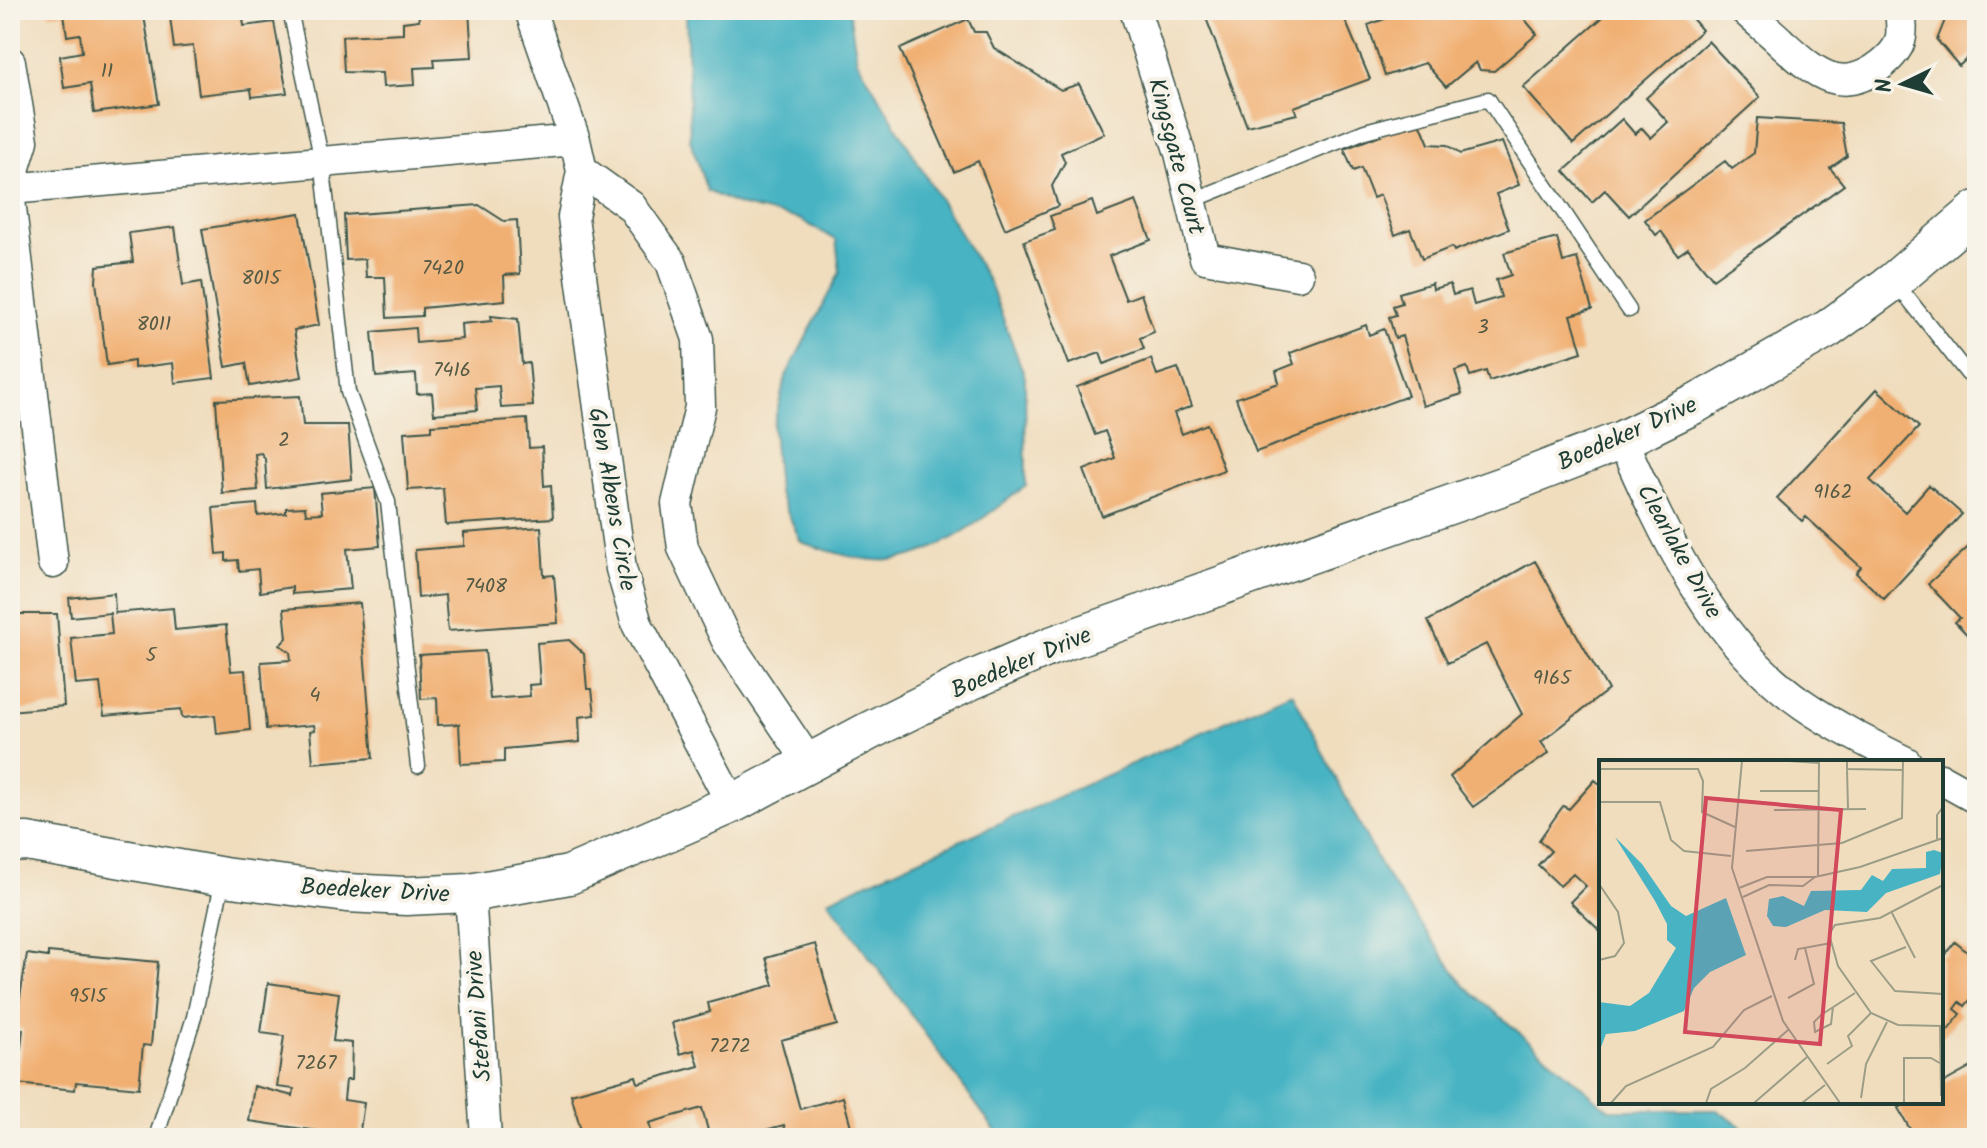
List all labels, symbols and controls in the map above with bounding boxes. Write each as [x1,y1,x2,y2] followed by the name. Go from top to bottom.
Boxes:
[1863,44,1943,124] north arrow
[101,56,113,88] house number: 11
[1136,74,1215,240] street label: Kingsgate Court
[1868,77,1904,94] text: N
[422,253,464,285] house number: 7420
[241,263,282,295] house number: 8015
[137,309,171,341] house number: 8011
[1477,312,1489,344] house number: 3
[433,355,471,387] house number: 7416
[1551,386,1704,483] street label: Boedeker Drive
[576,404,647,594] street label: Glen Albens Circle
[278,425,290,457] house number: 2
[1625,477,1732,627] street label: Clearlake Drive
[1814,477,1852,509] house number: 9162
[465,571,508,603] house number: 7408
[945,616,1098,711] street label: Boedeker Drive
[146,640,158,672] house number: 5
[1533,663,1572,695] house number: 9165
[309,680,321,712] house number: 4
[1599,760,1943,1104] inset map
[299,868,451,915] street label: Boedeker Drive
[455,949,504,1083] street label: Stefani Drive
[69,981,108,1013] house number: 9515
[709,1031,751,1063] house number: 7272
[295,1048,337,1080] house number: 7267

